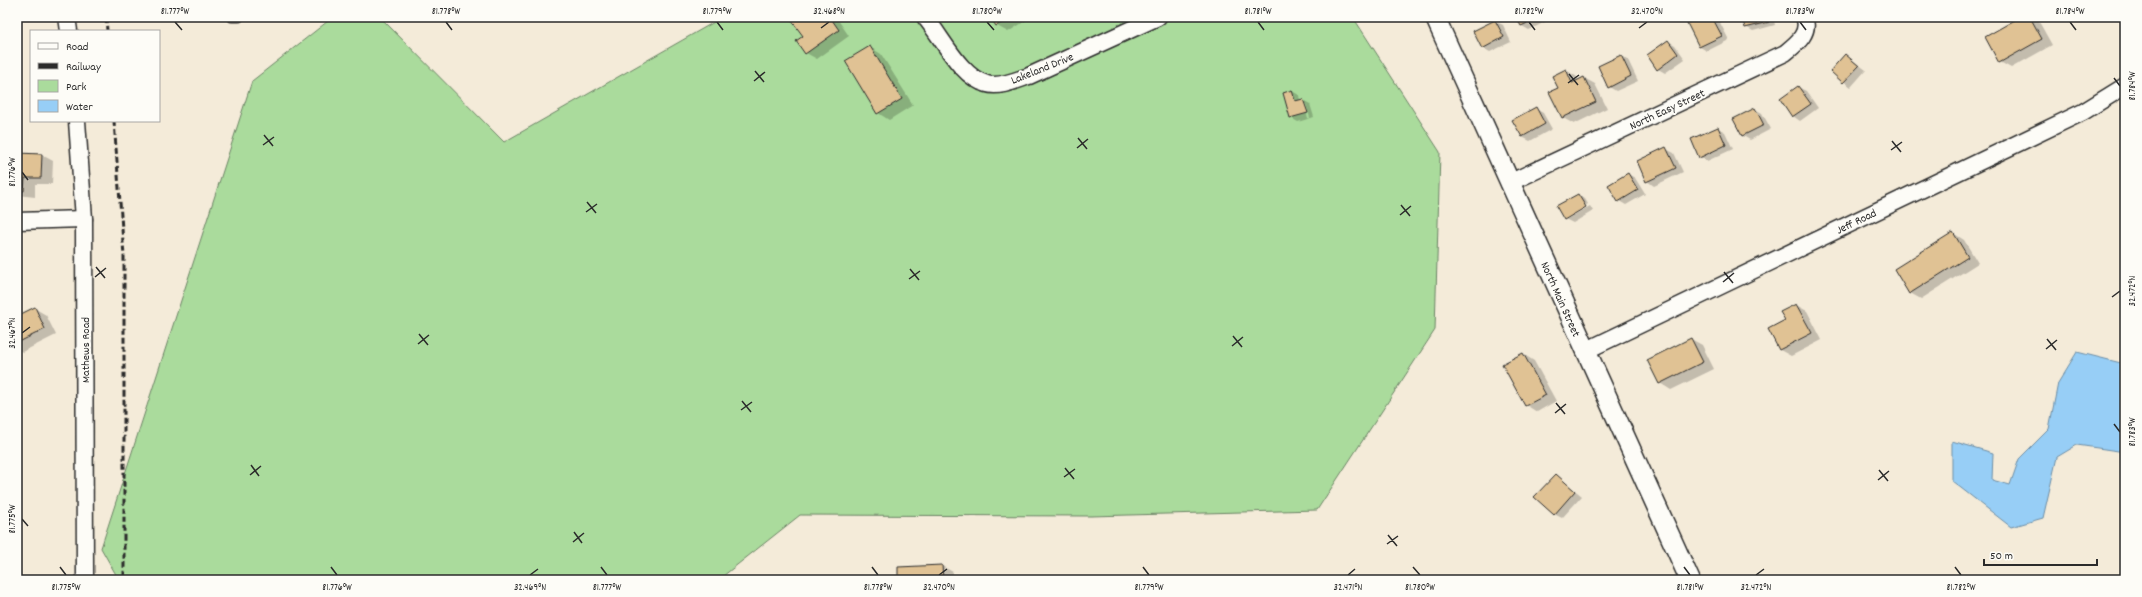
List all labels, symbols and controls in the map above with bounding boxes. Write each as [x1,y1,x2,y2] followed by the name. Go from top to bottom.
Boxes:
[161,5,189,19] text: 81.777°W
[432,5,460,19] text: 81.778°W
[702,5,732,19] text: 81.779°W
[813,5,845,19] text: 32.468°N
[972,5,1002,19] text: 81.780°W
[1245,5,1272,19] text: 81.781°W
[1514,5,1544,19] text: 81.782°W
[1631,5,1663,19] text: 32.470°N
[1785,5,1815,19] text: 81.783°W
[2056,5,2085,19] text: 81.784°W
[30,30,160,122] legend
[66,39,88,56] text: Road
[1009,49,1076,90] street label: Lakeland Drive
[66,59,102,76] text: Railway
[2126,71,2140,100] text: 81.784°W
[66,79,87,96] text: Park
[1627,85,1709,135] street label: North Easy Street
[66,99,93,116] text: Water
[6,157,20,187] text: 81.776°W
[1834,205,1880,239] street label: Jeff Road
[1535,259,1584,340] street label: North Main Street
[2126,275,2140,306] text: 32.472°N
[6,317,20,349] text: 32.467°N
[78,317,95,383] street label: Mathews Road
[2126,417,2140,447] text: 81.783°W
[6,504,20,534] text: 81.775°W
[1984,541,2097,567] scale bar
[1990,548,2013,565] text: 50 m
[51,581,81,595] text: 81.775°W
[322,581,352,595] text: 81.776°W
[514,581,546,595] text: 32.469°N
[593,581,621,595] text: 81.777°W
[864,581,892,595] text: 81.778°W
[923,581,955,595] text: 32.470°N
[1134,581,1164,595] text: 81.779°W
[1334,581,1362,595] text: 32.471°N
[1405,581,1435,595] text: 81.780°W
[1677,581,1704,595] text: 81.781°W
[1741,581,1772,595] text: 32.472°N
[1946,581,1976,595] text: 81.782°W

